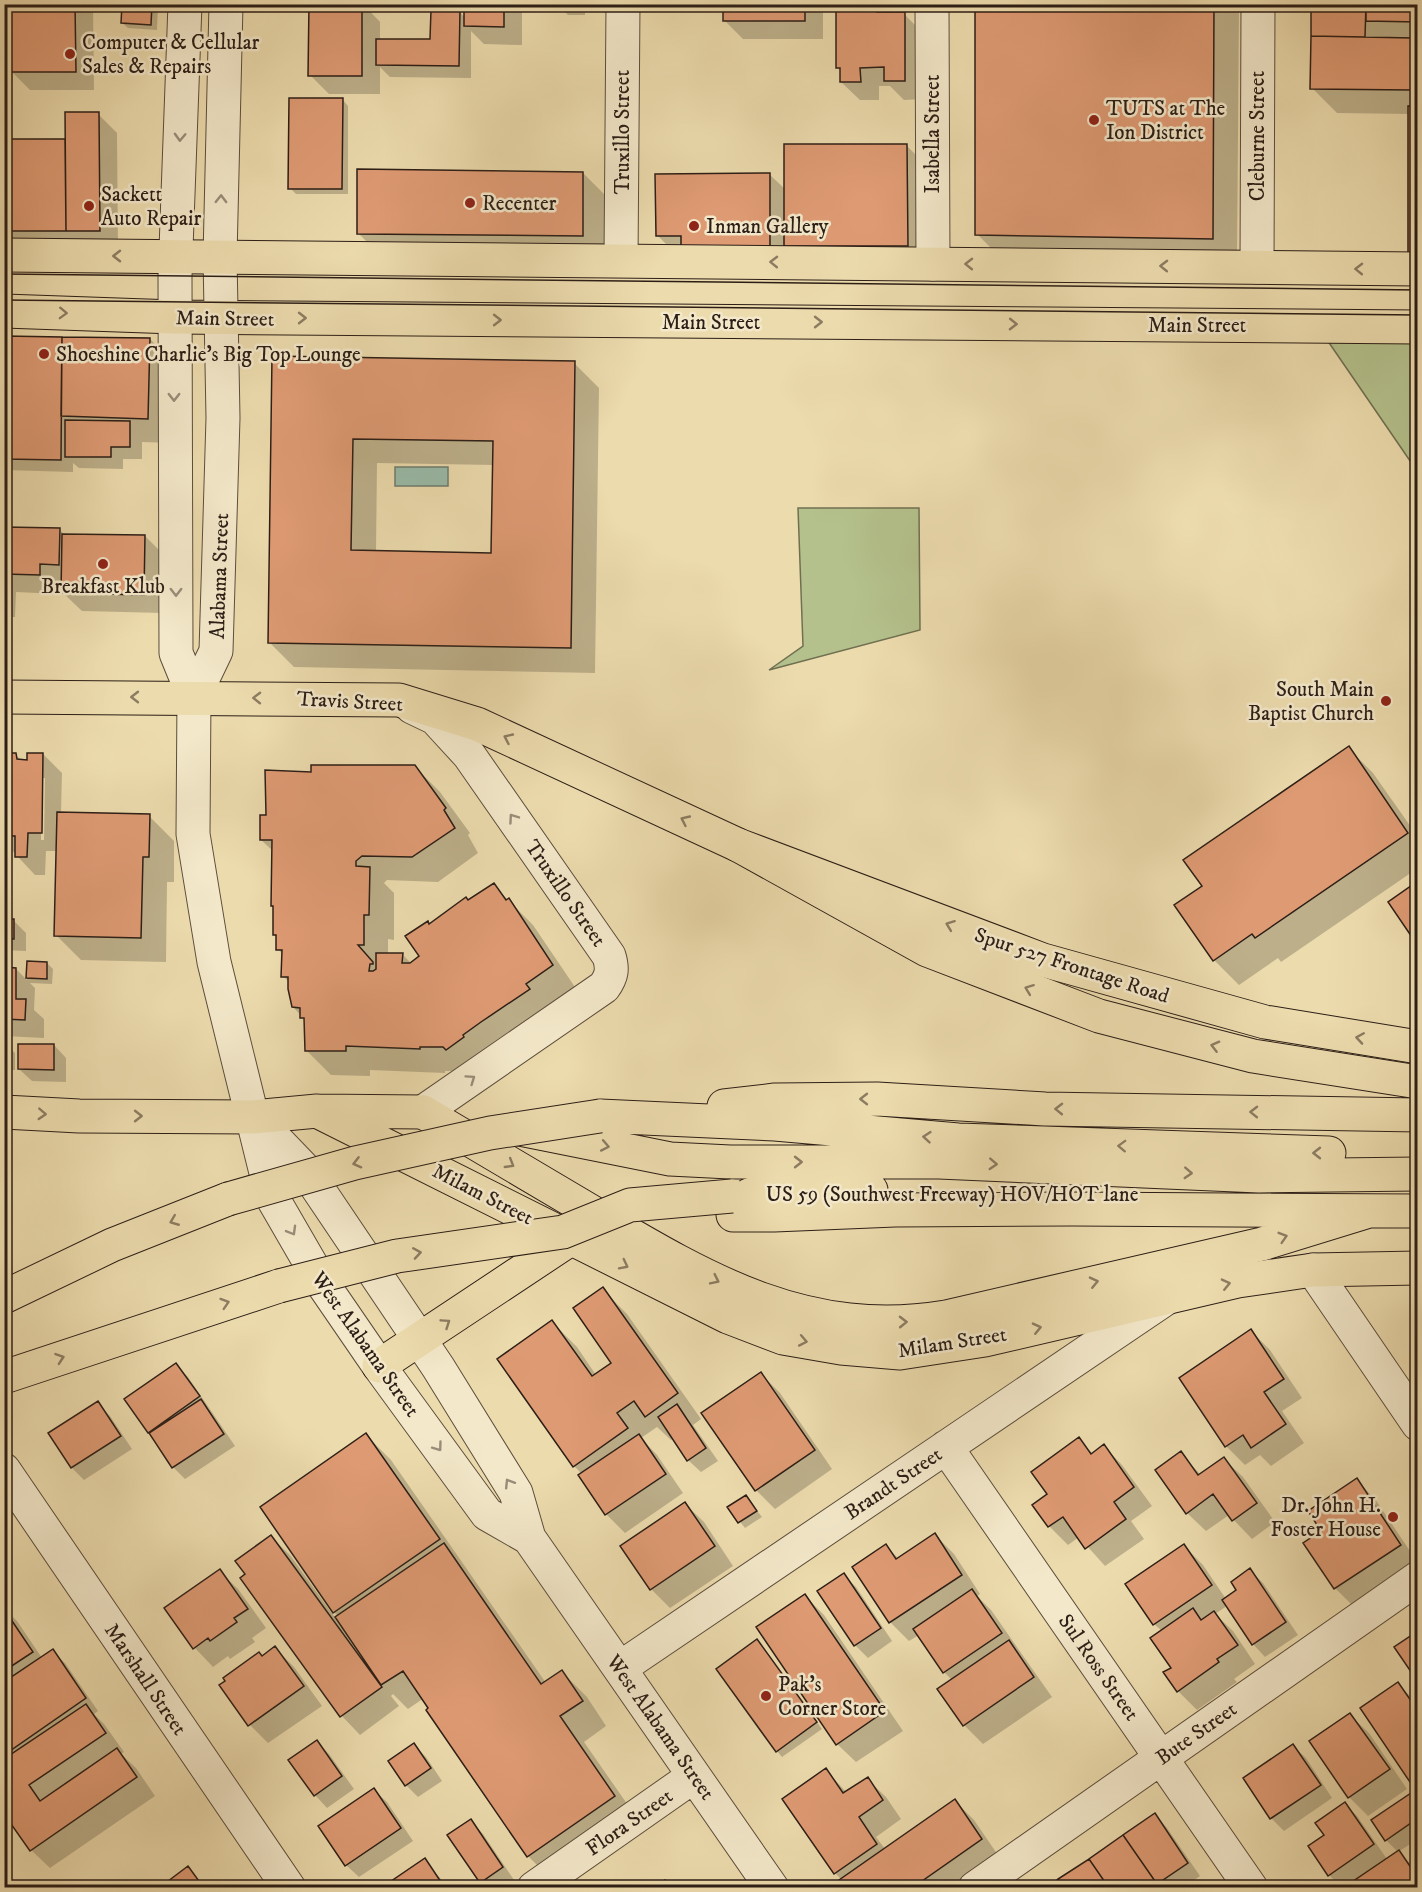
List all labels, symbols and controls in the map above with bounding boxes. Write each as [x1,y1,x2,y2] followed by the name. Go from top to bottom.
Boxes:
[82,30,260,80] place label: Computer & Cellular Sales & Repairs
[63,47,77,61] marker: Computer & Cellular Sales & Repairs
[610,70,636,194] street label: Truxillo Street
[1245,71,1271,201] street label: Cleburne Street
[920,74,946,193] street label: Isabella Street
[1106,96,1226,146] place label: TUTS at The Ion District
[1087,113,1101,127] marker: TUTS at The Ion District
[173,132,186,141] one-way arrow
[101,182,201,232] place label: Sackett Auto Repair
[482,191,557,217] place label: Recenter
[215,194,227,203] one-way arrow
[463,196,477,210] marker: Recenter
[82,199,96,213] marker: Sackett Auto Repair
[706,214,829,240] place label: Inman Gallery
[687,219,701,233] marker: Inman Gallery
[112,249,121,262] one-way arrow
[770,256,779,268] one-way arrow
[965,258,974,270] one-way arrow
[1160,260,1169,273] one-way arrow
[1355,263,1364,275] one-way arrow
[175,305,275,333] street label: Main Street
[58,306,67,319] one-way arrow
[662,310,761,336] street label: Main Street
[297,312,306,324] one-way arrow
[1148,313,1247,339] street label: Main Street
[492,314,501,326] one-way arrow
[813,316,822,328] one-way arrow
[1008,318,1017,330] one-way arrow
[56,342,361,368] place label: Shoeshine Charlie's Big Top Lounge
[37,347,51,361] marker: Shoeshine Charlie's Big Top Lounge
[168,392,180,401] one-way arrow
[205,512,235,640] street label: Alabama Street
[96,557,110,571] marker: Breakfast Klub
[41,574,165,600] place label: Breakfast Klub
[170,587,182,596] one-way arrow
[1248,677,1374,727] place label: South Main Baptist Church
[296,686,404,718] street label: Travis Street
[131,691,140,703] one-way arrow
[252,692,261,704] one-way arrow
[1379,694,1393,708] marker: South Main Baptist Church
[503,734,514,746] one-way arrow
[509,814,520,825] one-way arrow
[680,816,691,828] one-way arrow
[519,835,612,952] street label: Truxillo Street
[945,920,956,932] one-way arrow
[971,922,1173,1010] street label: Spur 527 Frontage Road
[1024,984,1035,997] one-way arrow
[1355,1033,1364,1045] one-way arrow
[1211,1041,1221,1054] one-way arrow
[465,1075,476,1086] one-way arrow
[860,1093,869,1105] one-way arrow
[1055,1103,1064,1115] one-way arrow
[1250,1106,1259,1118] one-way arrow
[37,1108,46,1121] one-way arrow
[133,1110,142,1122] one-way arrow
[923,1131,932,1144] one-way arrow
[599,1139,609,1152] one-way arrow
[1118,1140,1127,1153] one-way arrow
[1313,1147,1322,1159] one-way arrow
[352,1155,362,1168] one-way arrow
[504,1156,514,1168] one-way arrow
[794,1156,803,1168] one-way arrow
[428,1158,538,1232] street label: Milam Street
[989,1158,998,1171] one-way arrow
[1184,1166,1193,1179] one-way arrow
[766,1182,1139,1208] street label: US 59 (Southwest Freeway) HOV/HOT lane
[169,1214,180,1226] one-way arrow
[284,1225,296,1235] one-way arrow
[1277,1232,1288,1244] one-way arrow
[412,1247,422,1260] one-way arrow
[618,1258,628,1269] one-way arrow
[305,1266,425,1422] street label: West Alabama Street
[709,1272,720,1284] one-way arrow
[1088,1277,1098,1290] one-way arrow
[1221,1278,1231,1291] one-way arrow
[219,1298,230,1310] one-way arrow
[898,1316,907,1329] one-way arrow
[440,1319,451,1330] one-way arrow
[896,1322,1009,1364] street label: Milam Street
[1031,1322,1041,1335] one-way arrow
[797,1334,807,1347] one-way arrow
[54,1353,65,1365] one-way arrow
[431,1441,442,1452] one-way arrow
[840,1442,948,1526] street label: Brandt Street
[505,1479,517,1489] one-way arrow
[1270,1493,1381,1543] place label: Dr. John H. Foster House
[1386,1510,1400,1524] marker: Dr. John H. Foster House
[1052,1609,1145,1726] street label: Sul Ross Street
[98,1619,192,1741] street label: Marshall Street
[600,1649,720,1805] street label: West Alabama Street
[778,1672,887,1722] place label: Pak's Corner Store
[759,1689,773,1703] marker: Pak's Corner Store
[1151,1696,1242,1771] street label: Bute Street
[581,1783,678,1862] street label: Flora Street

